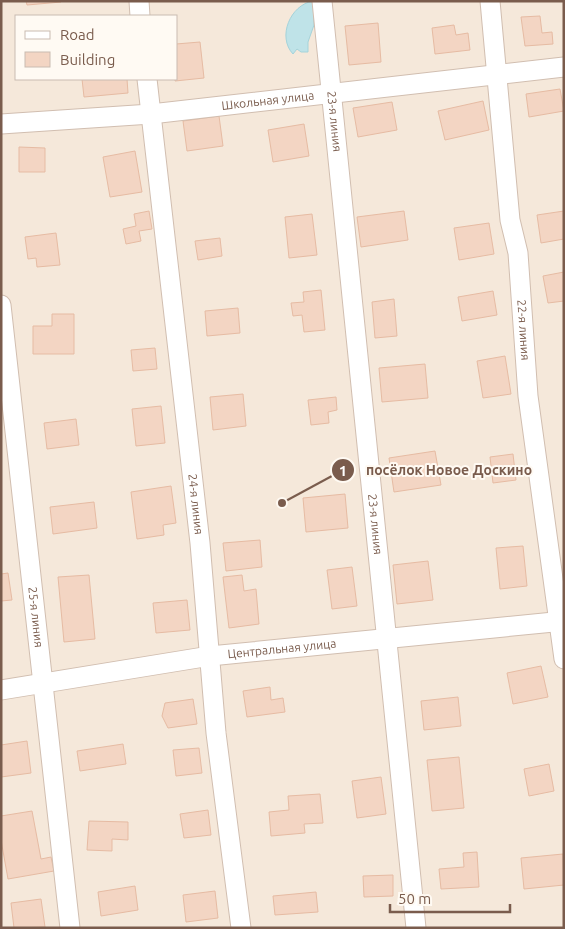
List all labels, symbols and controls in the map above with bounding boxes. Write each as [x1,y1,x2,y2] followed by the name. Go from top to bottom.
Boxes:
[15,15,178,80] legend
[60,26,95,43] text: Road
[60,51,115,68] text: Building
[221,88,315,112] street label: Школьная улица
[325,90,344,152] street label: 23-я линия
[515,299,532,361] street label: 22-я линия
[331,456,542,485] callout: посёлок Новое Доскино
[339,462,347,479] text: 1
[366,462,532,478] text: посёлок Новое Доскино
[186,473,206,535] street label: 24-я линия
[366,493,385,555] street label: 23-я линия
[26,586,46,648] street label: 25-я линия
[227,637,337,660] street label: Центральная улица
[390,882,510,914] scale bar
[398,890,431,907] text: 50 m

